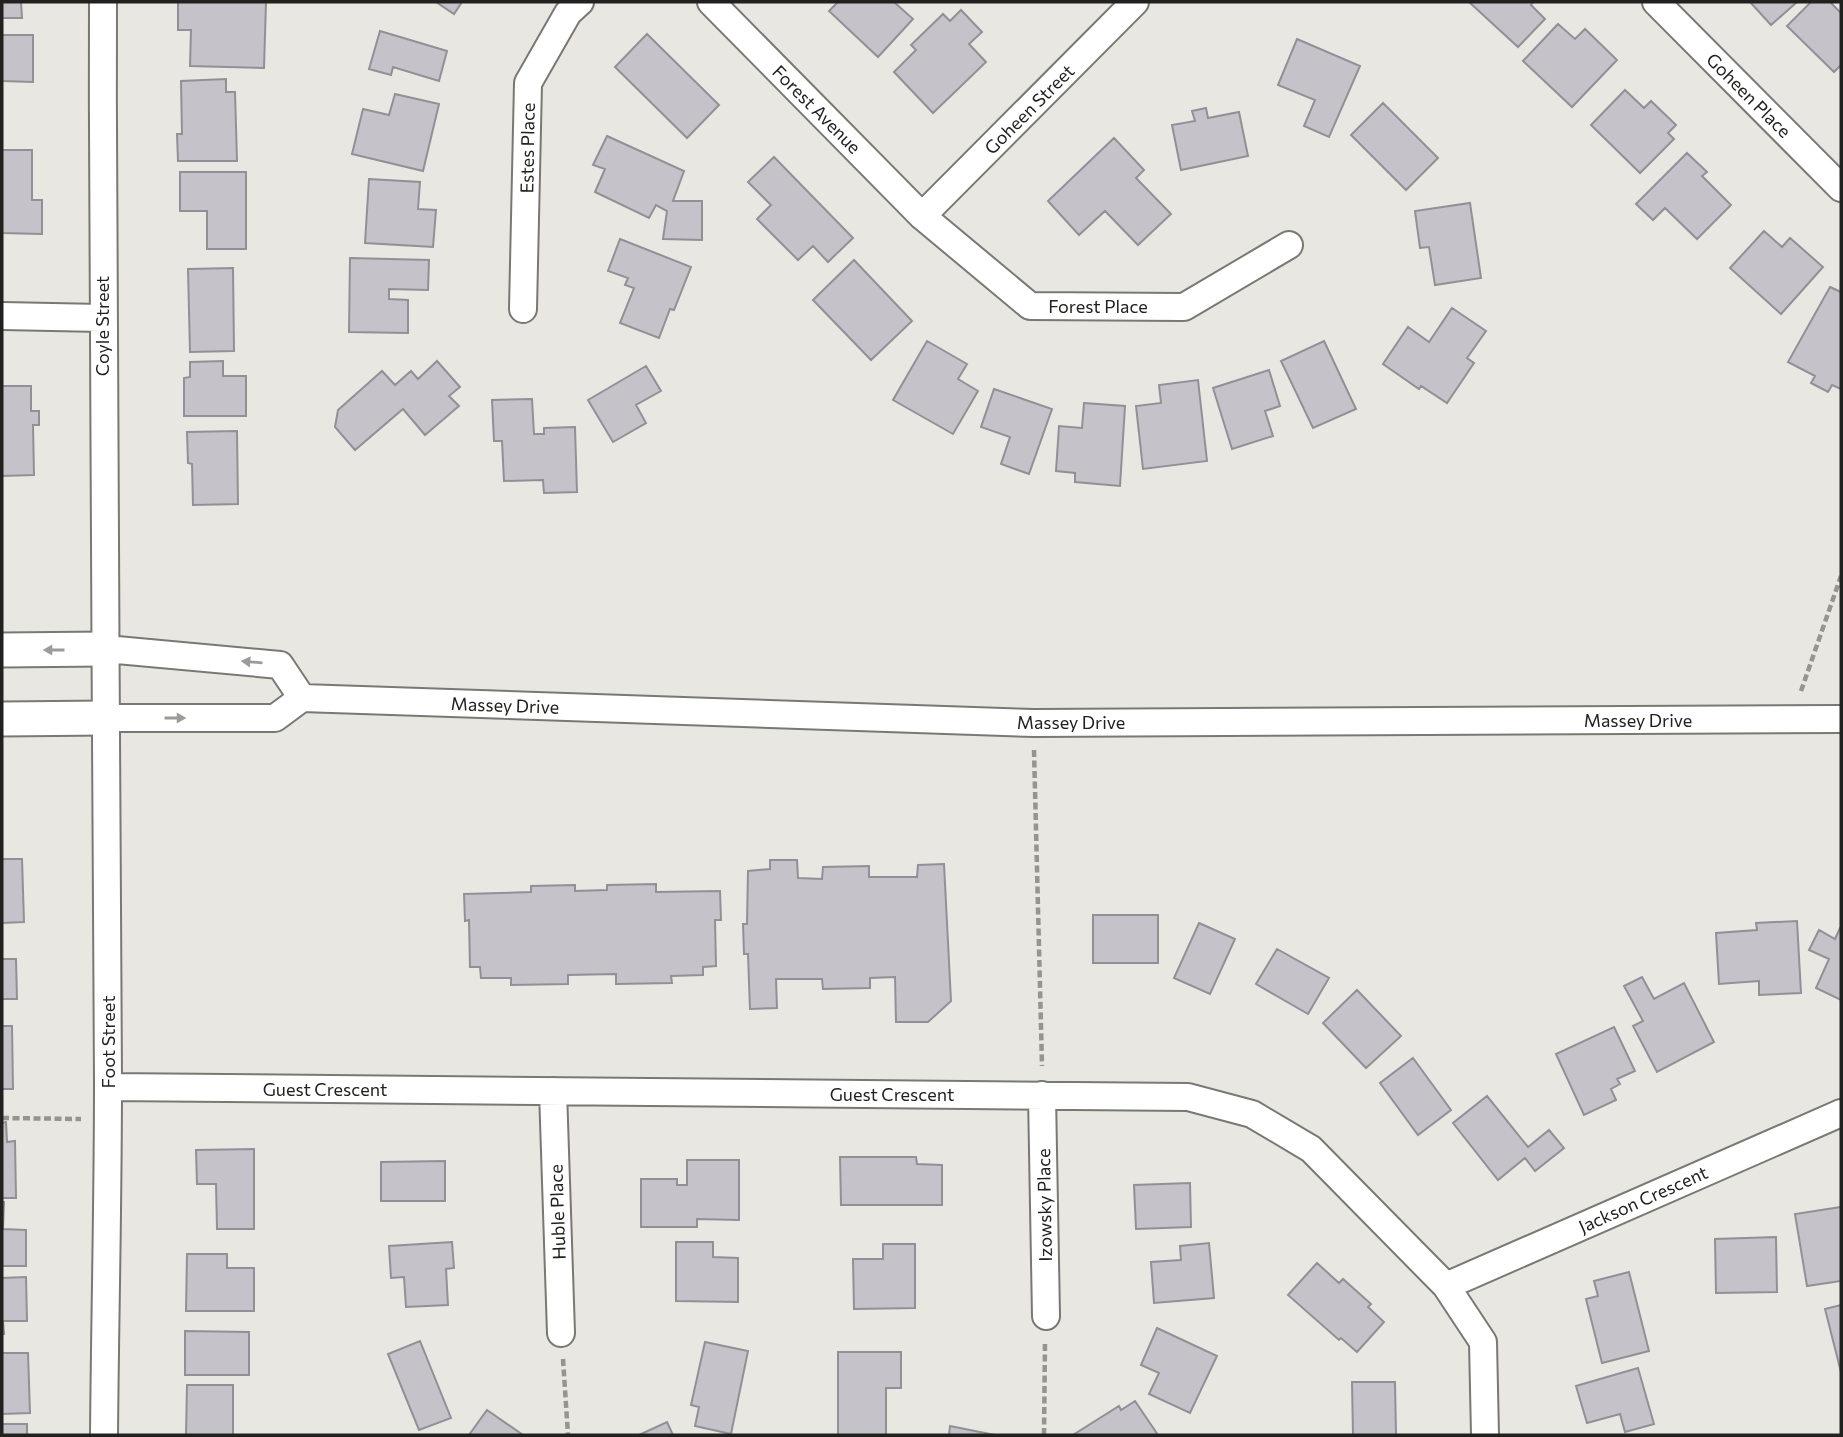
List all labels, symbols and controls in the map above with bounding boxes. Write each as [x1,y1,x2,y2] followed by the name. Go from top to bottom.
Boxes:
[1702,48,1796,142] street label: Goheen Place
[768,60,866,158] street label: Forest Avenue
[980,60,1078,158] street label: Goheen Street
[515,102,539,194] street label: Estes Place
[91,276,113,376] street label: Coyle Street
[1048,295,1148,317] street label: Forest Place
[43,644,65,656] one-way arrow
[241,656,263,667] one-way arrow
[450,692,560,718] street label: Massey Drive
[1584,709,1692,731] street label: Massey Drive
[1017,711,1125,733] street label: Massey Drive
[164,712,186,724] one-way arrow
[97,995,119,1089] street label: Foot Street
[263,1078,387,1100] street label: Guest Crescent
[830,1083,954,1105] street label: Guest Crescent
[1032,1148,1056,1262] street label: Izowsky Place
[1575,1161,1711,1237] street label: Jackson Crescent
[544,1164,570,1260] street label: Huble Place

